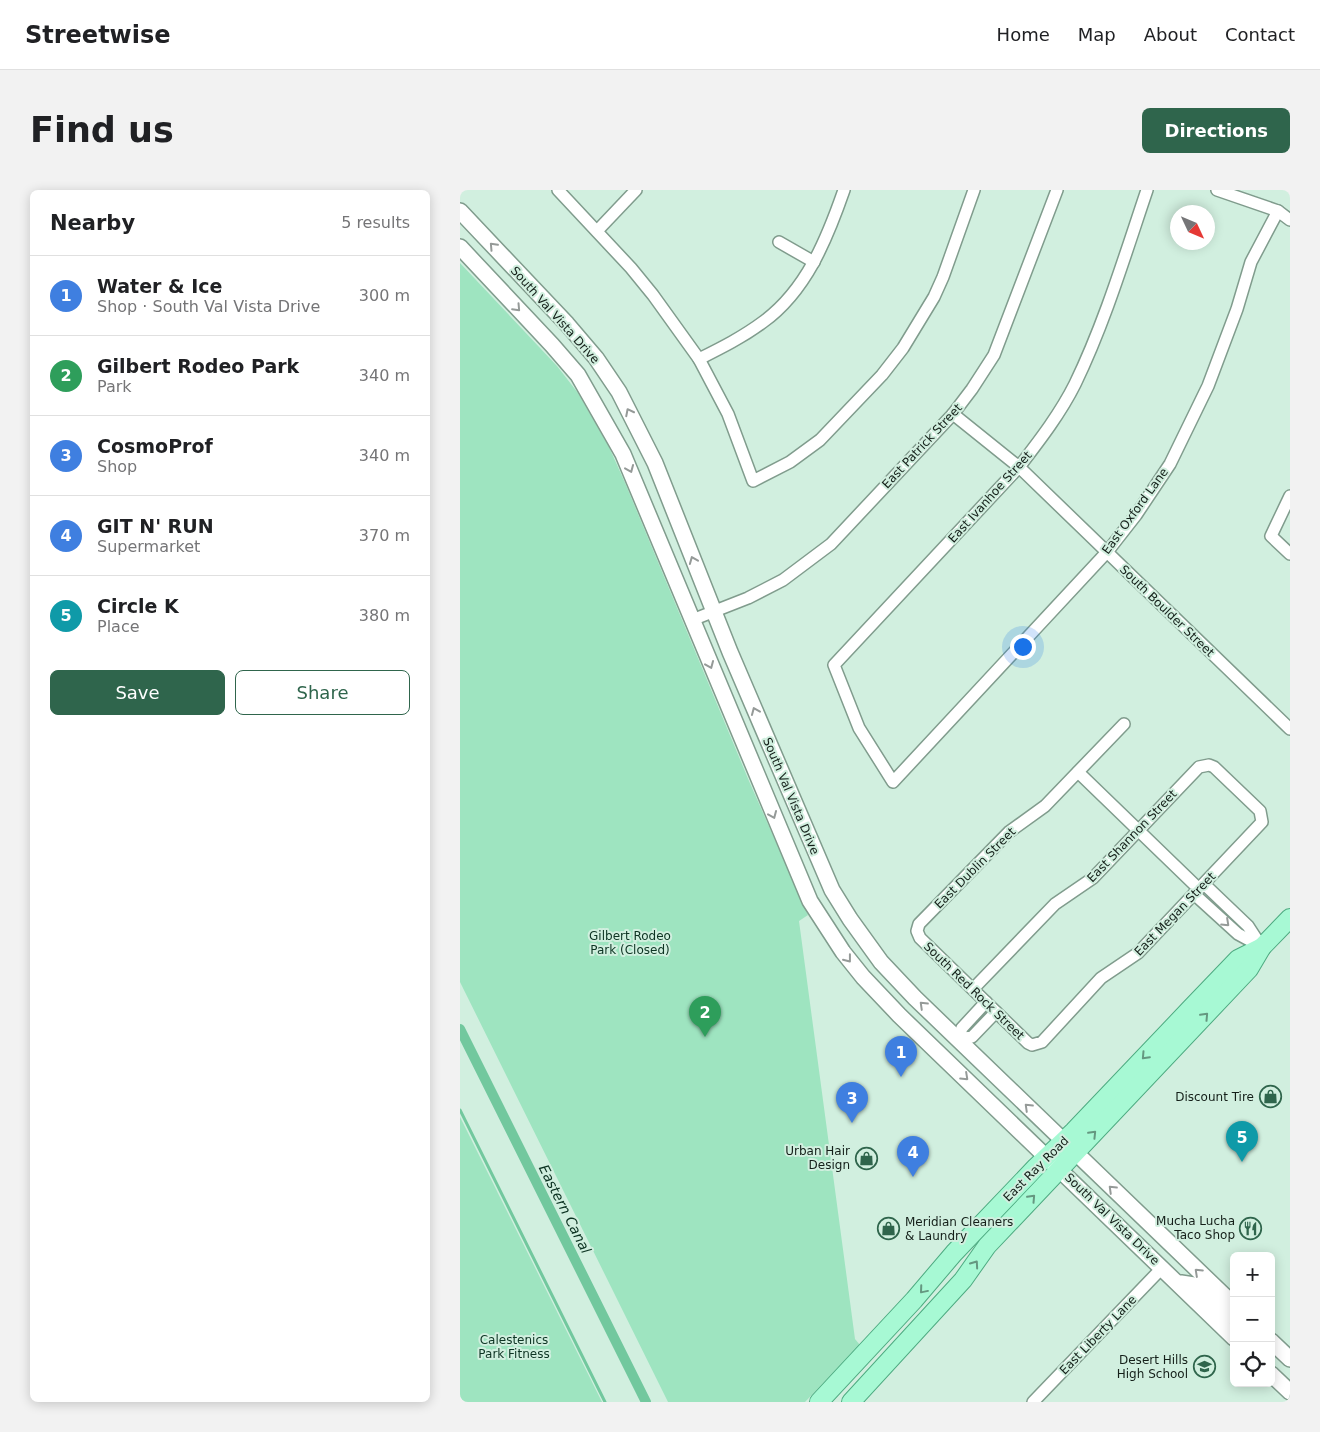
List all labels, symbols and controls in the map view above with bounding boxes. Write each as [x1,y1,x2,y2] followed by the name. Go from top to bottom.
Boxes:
[25,21,171,49] text: Streetwise
[997,24,1050,45] text: Home
[1078,24,1116,45] text: Map
[1144,24,1197,45] text: About
[1225,24,1295,45] text: Contact
[1142,108,1290,153] button: Directions
[30,110,174,150] text: Find us
[1170,205,1215,250] north arrow
[50,211,135,235] text: Nearby
[341,213,410,232] text: 5 results
[490,243,499,252] one-way arrow
[508,264,602,366] street label: South Val Vista Drive
[97,275,222,297] text: Water & Ice
[60,286,72,305] text: 1
[359,286,410,305] text: 300 m
[97,297,320,316] text: Shop · South Val Vista Drive
[511,303,520,312] one-way arrow
[97,355,299,377] text: Gilbert Rodeo Park
[60,366,72,385] text: 2
[359,366,410,385] text: 340 m
[97,377,132,396] text: Park
[879,401,965,491] street label: East Patrick Street
[625,408,635,417] one-way arrow
[97,435,213,457] text: CosmoProf
[60,446,72,465] text: 3
[359,446,410,465] text: 340 m
[945,448,1035,546] street label: East Ivanhoe Street
[97,457,137,476] text: Shop
[623,464,634,473] one-way arrow
[1099,465,1171,557] street label: East Oxford Lane
[97,515,214,537] text: GIT N' RUN
[60,526,72,545] text: 4
[359,526,410,545] text: 370 m
[97,537,200,556] text: Supermarket
[689,557,699,565] one-way arrow
[1117,562,1217,660] street label: South Boulder Street
[97,595,179,617] text: Circle K
[60,606,72,625] text: 5
[359,606,410,625] text: 380 m
[97,617,140,636] text: Place
[1010,634,1036,660] your location
[704,660,715,669] one-way arrow
[50,670,225,715] button: Save
[235,670,410,715] button: Share
[751,707,761,716] one-way arrow
[760,735,822,857] street label: South Val Vista Drive
[1084,787,1180,885] street label: East Shannon Street
[767,810,778,819] one-way arrow
[932,824,1019,911] street label: East Dublin Street
[1132,869,1219,959] street label: East Megan Street
[1221,917,1230,926] one-way arrow
[589,929,671,957] park label: Gilbert Rodeo Park (Closed)
[921,939,1027,1043] street label: South Red Rock Street
[842,953,851,962] one-way arrow
[689,996,721,1037] pin: 2
[920,1002,929,1011] one-way arrow
[1199,1012,1208,1021] one-way arrow
[885,1036,917,1077] pin: 1
[1142,1050,1151,1059] one-way arrow
[959,1072,968,1081] one-way arrow
[836,1082,868,1123] pin: 3
[1258,1085,1282,1109] shop icon: Discount Tire
[1175,1090,1254,1104] place label: Discount Tire
[1024,1104,1033,1113] one-way arrow
[1226,1121,1258,1162] pin: 5
[1087,1130,1096,1139] one-way arrow
[1001,1134,1071,1204] street label: East Ray Road
[897,1136,929,1177] pin: 4
[785,1144,850,1172] place label: Urban Hair Design
[854,1146,878,1170] shop icon: Urban Hair Design
[536,1162,594,1256] water label: Eastern Canal
[1062,1170,1162,1268] street label: South Val Vista Drive
[1108,1186,1117,1195] one-way arrow
[1026,1195,1035,1204] one-way arrow
[1156,1214,1235,1242] place label: Mucha Lucha Taco Shop
[905,1215,1013,1243] place label: Meridian Cleaners & Laundry
[1239,1216,1263,1240] restaurant icon: Mucha Lucha Taco Shop
[877,1217,901,1241] shop icon: Meridian Cleaners & Laundry
[1230,1252,1275,1387] map controls
[1230,1252,1275,1297] button: +
[968,1261,978,1270] one-way arrow
[1195,1269,1204,1278] one-way arrow
[919,1285,928,1294] one-way arrow
[1057,1293,1139,1377] street label: East Liberty Lane
[1230,1297,1275,1342] button: −
[478,1333,550,1361] park label: Calestenics Park Fitness
[1230,1342,1275,1387] button: locate
[1117,1353,1188,1381] place label: Desert Hills High School
[1192,1355,1216,1379] school or university icon: Desert Hills High School

